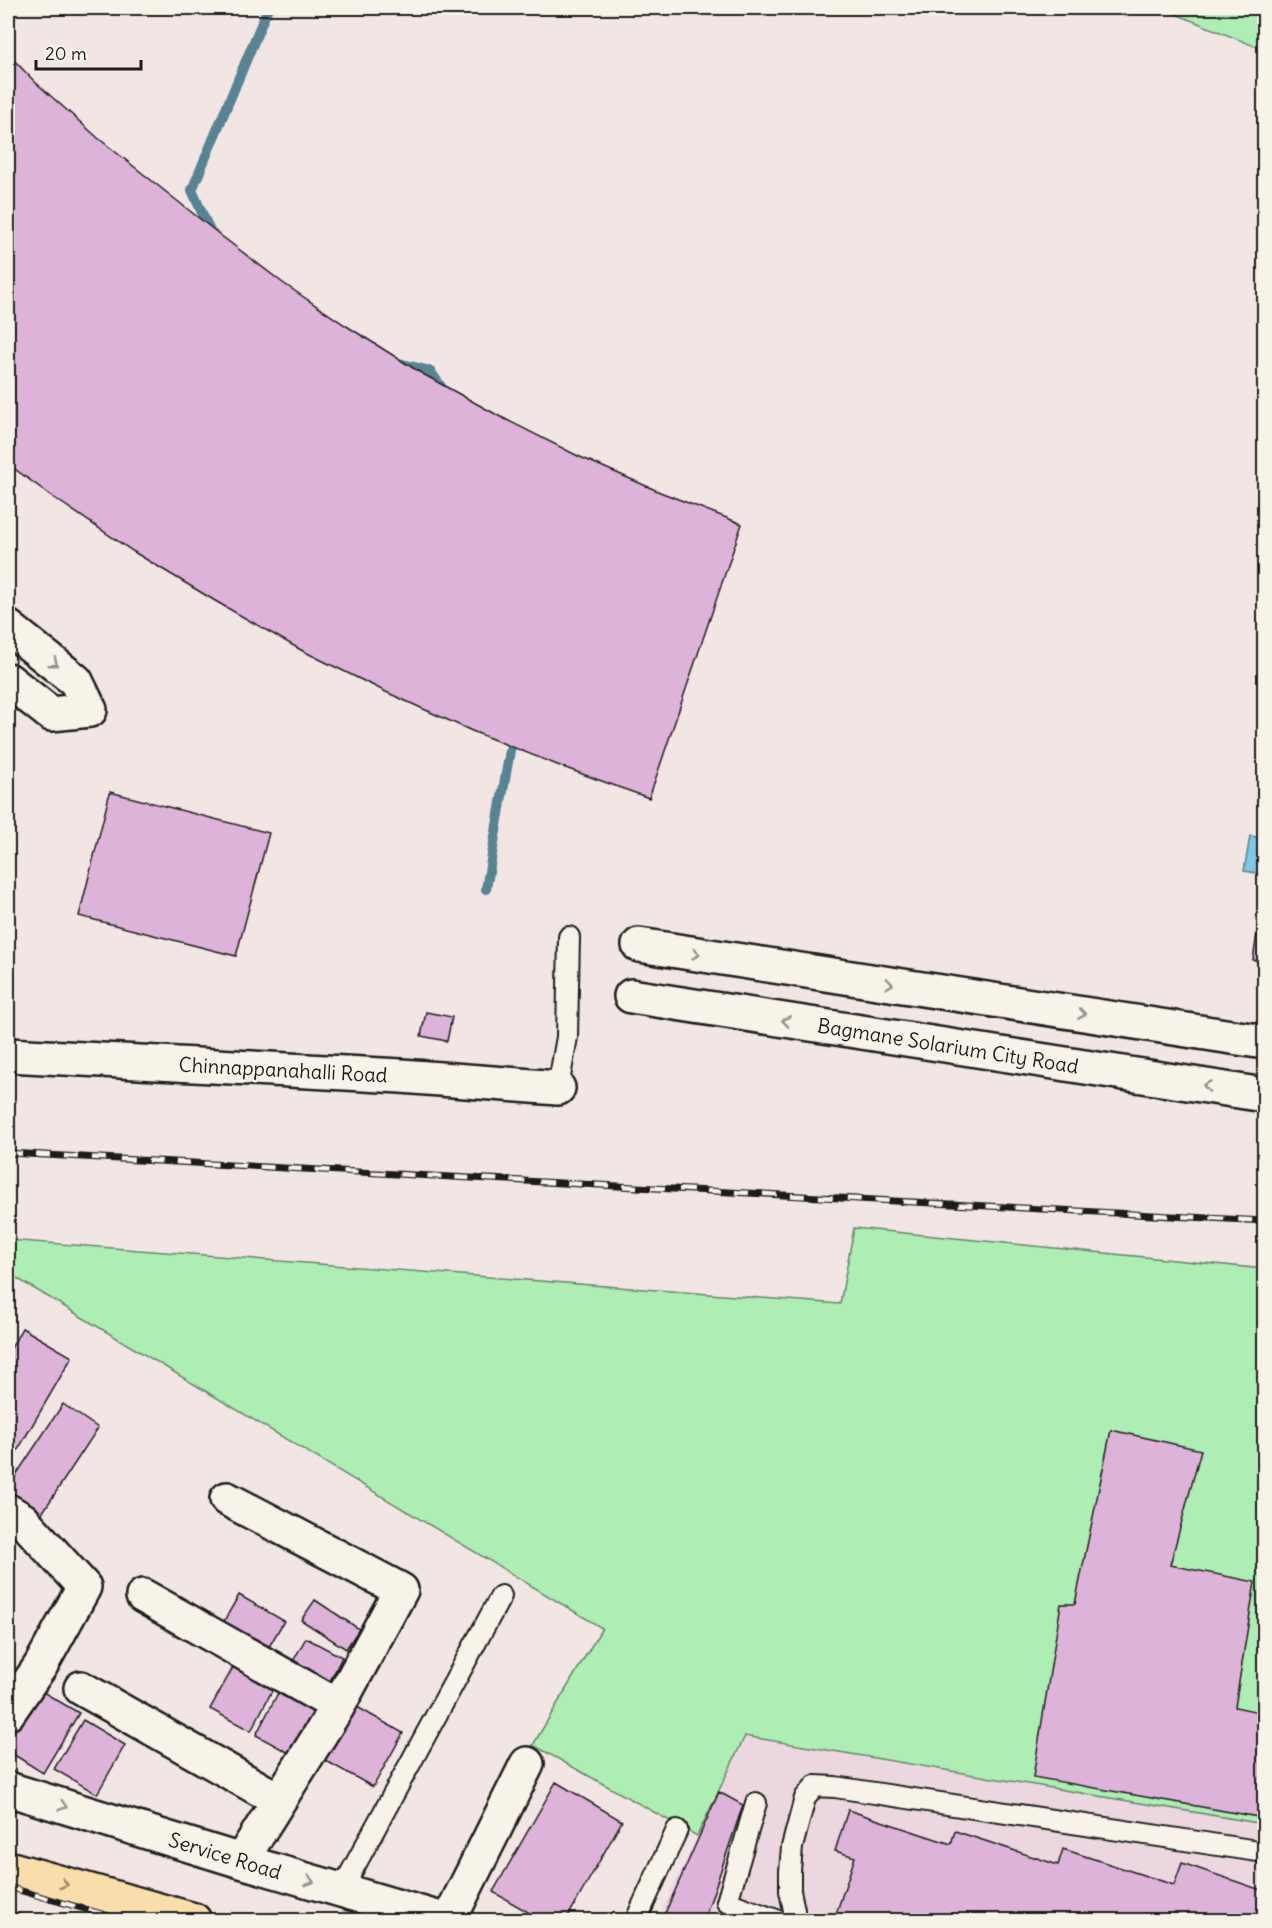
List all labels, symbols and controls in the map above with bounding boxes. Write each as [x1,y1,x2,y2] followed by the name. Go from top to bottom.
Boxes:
[36,33,141,71] scale bar
[45,42,87,65] text: 20 m
[47,656,58,667] one-way arrow
[692,947,701,959] one-way arrow
[885,977,894,989] one-way arrow
[1077,1007,1086,1019] one-way arrow
[816,1013,1081,1079] street label: Bagmane Solarium City Road
[781,1015,790,1027] one-way arrow
[178,1052,388,1087] street label: Chinnappanahalli Road
[1202,1080,1212,1093] one-way arrow
[57,1799,68,1811] one-way arrow
[166,1827,285,1885] street label: Service Road
[305,1874,315,1887] one-way arrow
[58,1877,69,1889] one-way arrow

